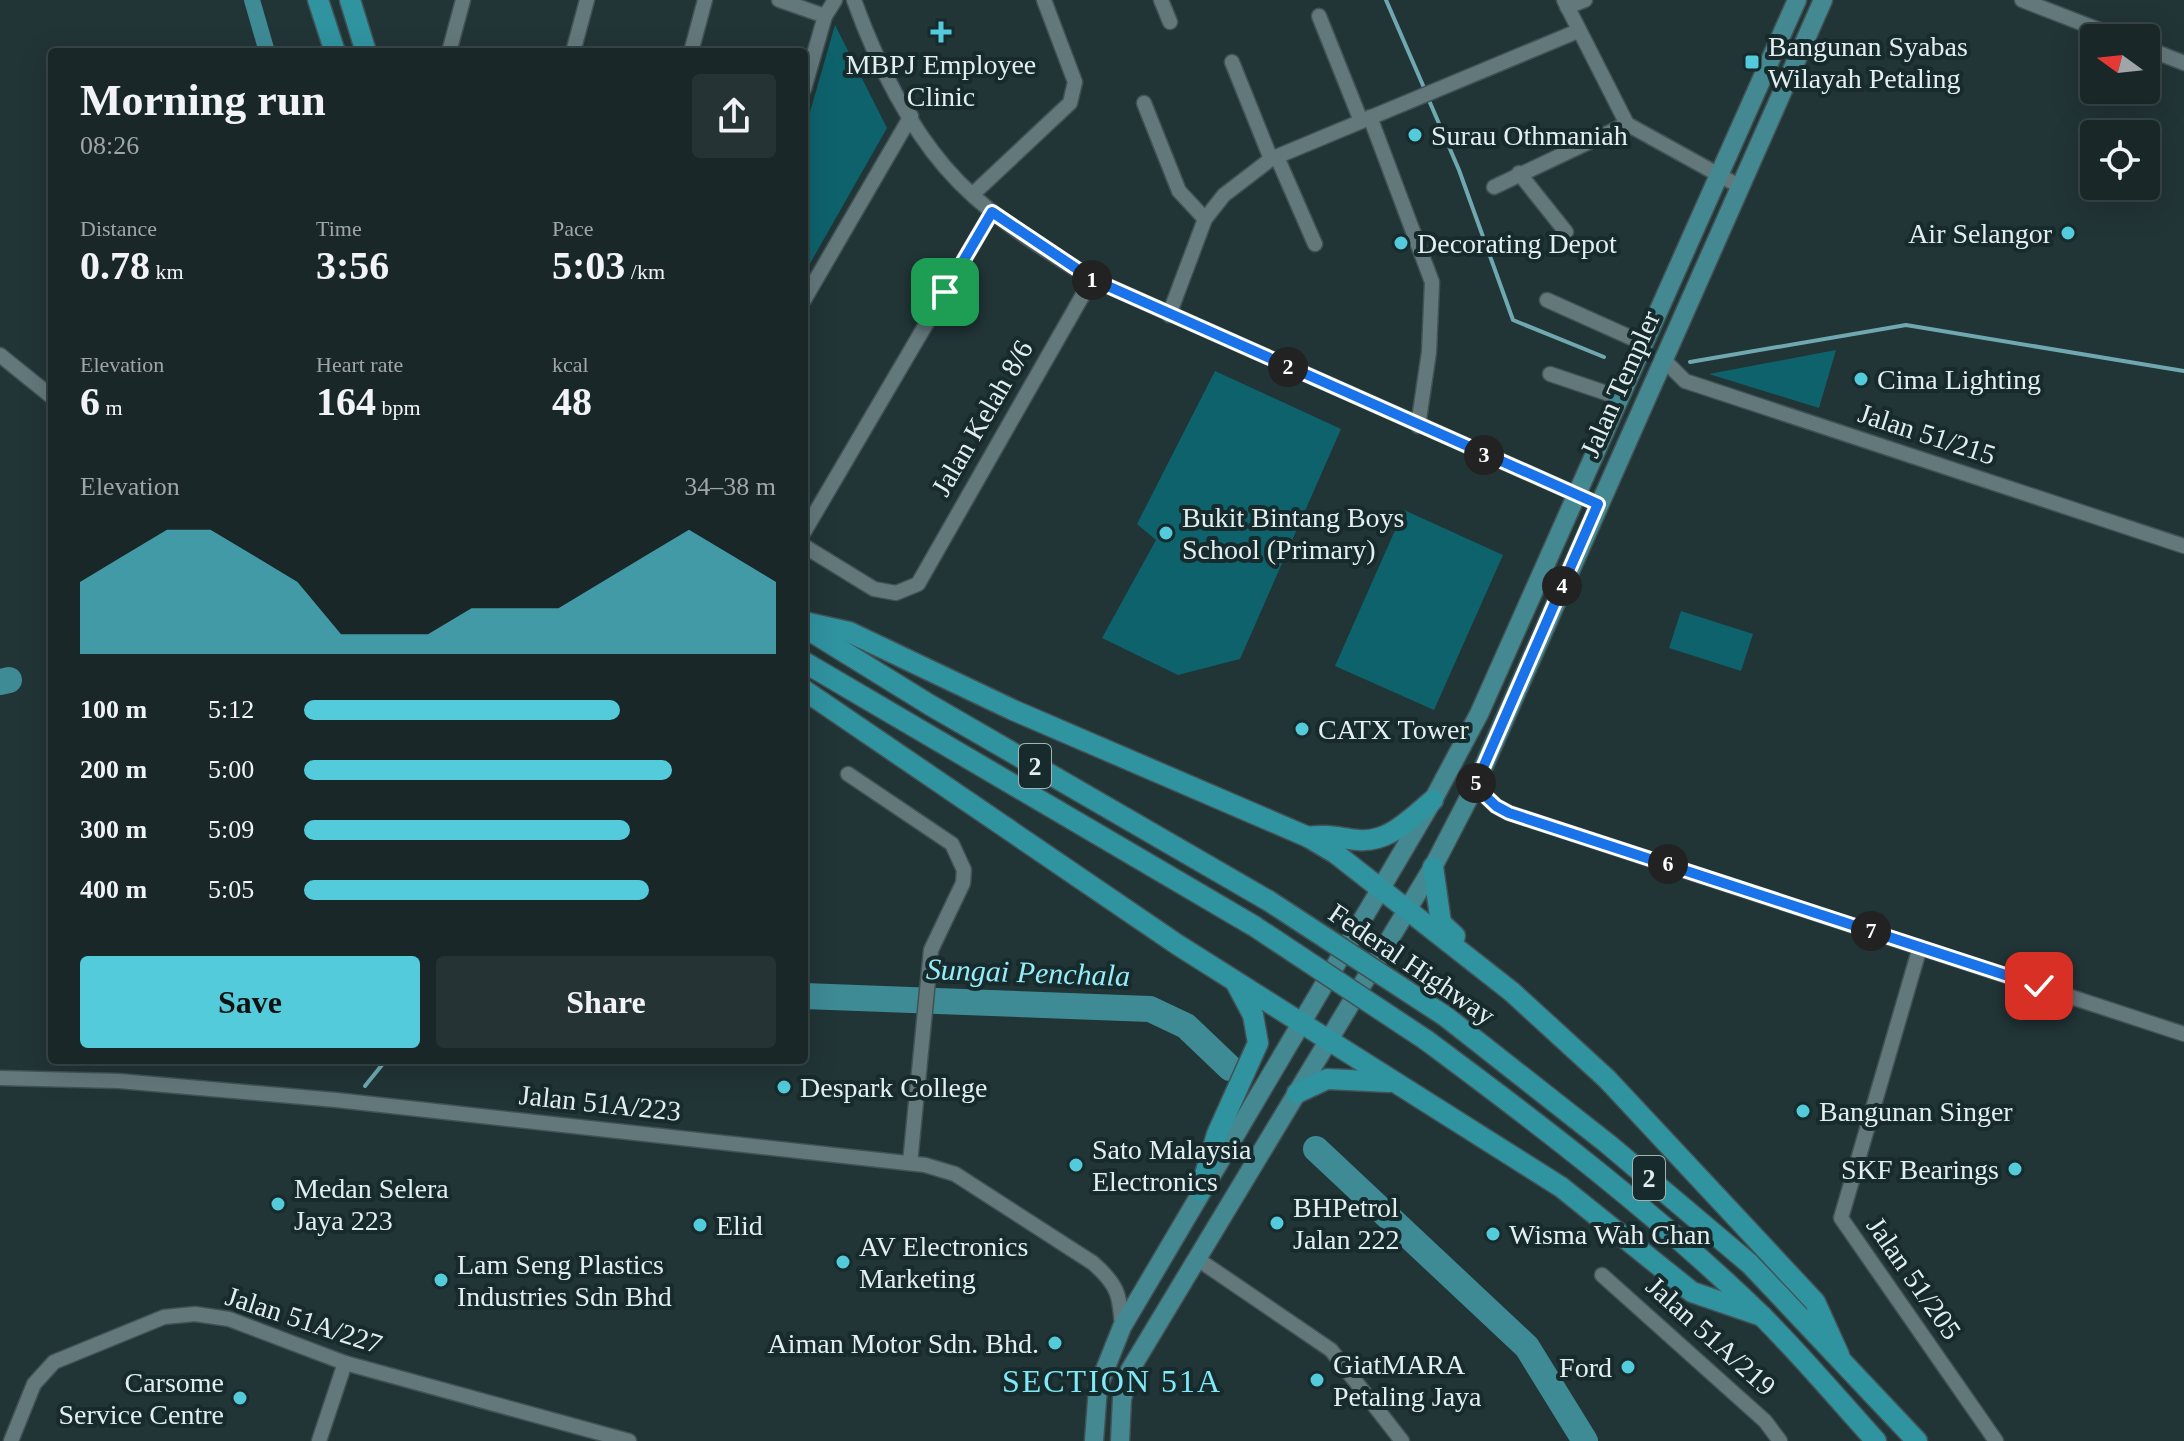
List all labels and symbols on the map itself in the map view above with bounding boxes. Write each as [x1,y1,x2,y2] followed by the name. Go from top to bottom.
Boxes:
[930,21,952,43] marker: MBPJ Employee Clinic
[2080,24,2160,104] north arrow
[1768,31,1968,94] place label: Bangunan Syabas Wilayah Petaling
[846,49,1036,112] place label: MBPJ Employee Clinic
[1743,53,1761,71] marker: Bangunan Syabas Wilayah Petaling
[1431,120,1628,151] place label: Surau Othmaniah
[1406,126,1424,144] marker: Surau Othmaniah
[1908,218,2053,249] place label: Air Selangor
[2059,224,2077,242] marker: Air Selangor
[1417,228,1617,259] place label: Decorating Depot
[1392,234,1410,252] marker: Decorating Depot
[911,258,979,326] pin
[1072,260,1112,300] pin: 1
[1574,305,1666,462] street label: Jalan Templer
[925,335,1039,501] street label: Jalan Kelah 8/6
[1268,347,1308,387] pin: 2
[1877,364,2041,395] place label: Cima Lighting
[1852,370,1870,388] marker: Cima Lighting
[1855,397,1999,471] street label: Jalan 51/215
[1464,435,1504,475] pin: 3
[1182,502,1404,565] place label: Bukit Bintang Boys School (Primary)
[1157,524,1175,542] marker: Bukit Bintang Boys School (Primary)
[1542,566,1582,606] pin: 4
[1318,714,1469,745] place label: CATX Tower
[1293,720,1311,738] marker: CATX Tower
[1019,744,1051,788] road number: 2
[1456,763,1496,803] pin: 5
[1648,844,1688,884] pin: 6
[1323,897,1501,1031] street label: Federal Highway
[1851,911,1891,951] pin: 7
[925,952,1131,992] water label: Sungai Penchala
[2005,952,2073,1020] pin
[800,1072,987,1103] place label: Despark College
[775,1078,793,1096] marker: Despark College
[518,1079,682,1127] street label: Jalan 51A/223
[1819,1096,2013,1127] place label: Bangunan Singer
[1794,1102,1812,1120] marker: Bangunan Singer
[1092,1134,1252,1197] place label: Sato Malaysia Electronics
[1841,1154,1999,1185] place label: SKF Bearings
[1067,1156,1085,1174] marker: Sato Malaysia Electronics
[1633,1156,1665,1200] road number: 2
[2006,1160,2024,1178] marker: SKF Bearings
[294,1173,449,1236] place label: Medan Selera Jaya 223
[1293,1192,1400,1255] place label: BHPetrol Jalan 222
[269,1195,287,1213] marker: Medan Selera Jaya 223
[716,1210,763,1241] place label: Elid
[1860,1211,1968,1345] street label: Jalan 51/205
[1268,1214,1286,1232] marker: BHPetrol Jalan 222
[691,1216,709,1234] marker: Elid
[1509,1219,1710,1250] place label: Wisma Wah Chan
[1484,1225,1502,1243] marker: Wisma Wah Chan
[859,1231,1028,1294] place label: AV Electronics Marketing
[457,1249,672,1312] place label: Lam Seng Plastics Industries Sdn Bhd
[834,1253,852,1271] marker: AV Electronics Marketing
[1640,1270,1782,1402] street label: Jalan 51A/219
[432,1271,450,1289] marker: Lam Seng Plastics Industries Sdn Bhd
[222,1280,386,1360] street label: Jalan 51A/227
[768,1328,1039,1359] place label: Aiman Motor Sdn. Bhd.
[1046,1334,1064,1352] marker: Aiman Motor Sdn. Bhd.
[1333,1349,1482,1412] place label: GiatMARA Petaling Jaya
[1559,1352,1612,1383] place label: Ford
[1619,1358,1637,1376] marker: Ford
[1002,1363,1222,1399] district label: SECTION 51A
[58,1367,224,1430] place label: Carsome Service Centre
[1308,1371,1326,1389] marker: GiatMARA Petaling Jaya
[231,1389,249,1407] marker: Carsome Service Centre

